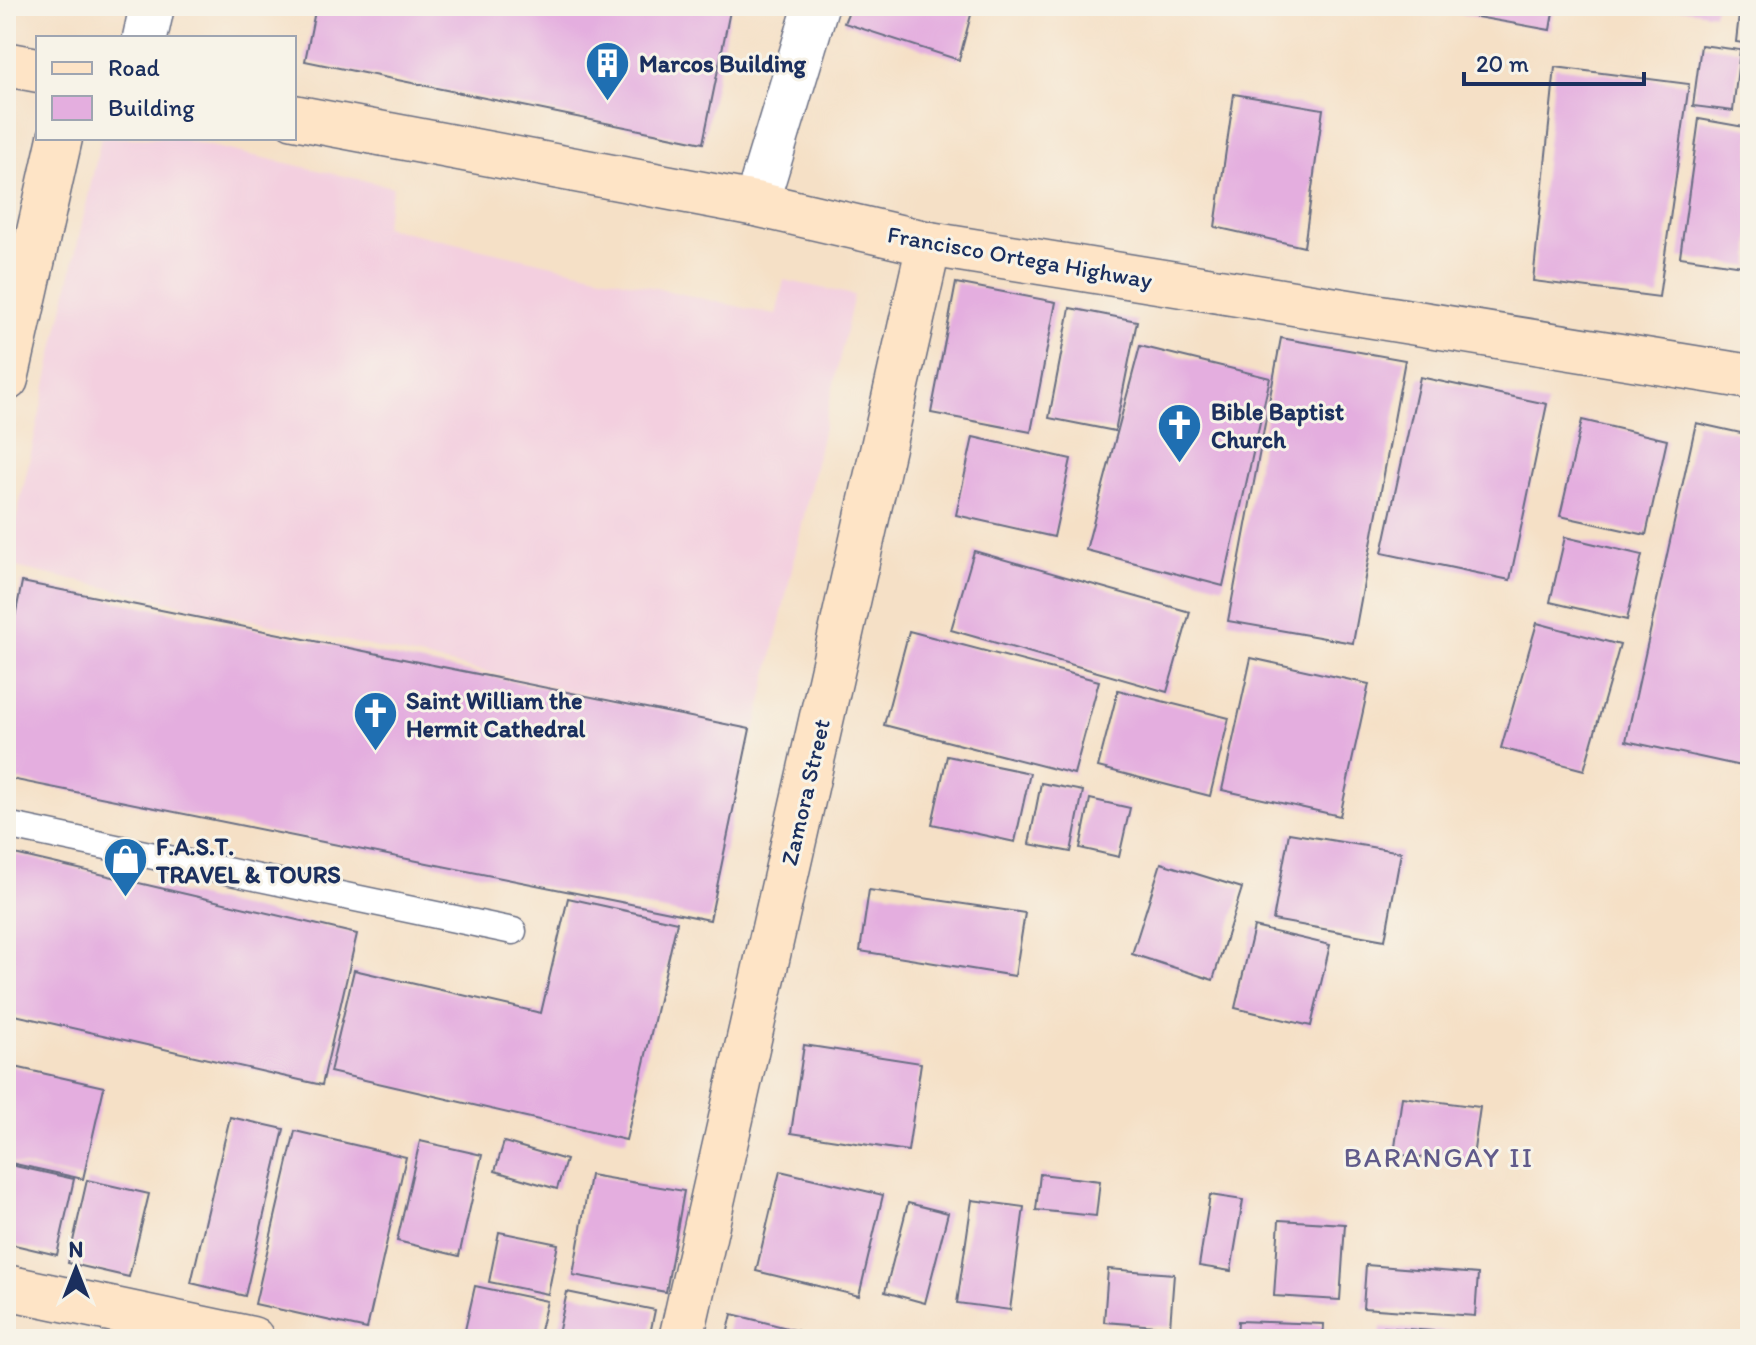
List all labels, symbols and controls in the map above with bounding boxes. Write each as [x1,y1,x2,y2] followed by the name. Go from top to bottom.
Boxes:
[36,36,296,140] legend
[1464,36,1644,86] scale bar
[584,39,632,102] building icon: Marcos Building
[639,49,807,79] place label: Marcos Building
[1476,49,1529,78] text: 20 m
[108,53,160,82] text: Road
[108,93,195,122] text: Building
[885,219,1155,295] street label: Francisco Ortega Highway
[1211,397,1344,454] place label: Bible Baptist Church
[1156,401,1204,464] church icon: Bible Baptist Church
[406,686,585,743] place label: Saint William the Hermit Cathedral
[351,690,399,753] church icon: Saint William the Hermit Cathedral
[774,716,836,868] street label: Zamora Street
[155,832,341,889] place label: F.A.S.T. TRAVEL & TOURS
[101,836,149,899] shop icon: F.A.S.T. TRAVEL & TOURS
[1344,1140,1534,1174] district label: BARANGAY II
[36,1229,116,1309] north arrow
[69,1236,83,1263] text: N

